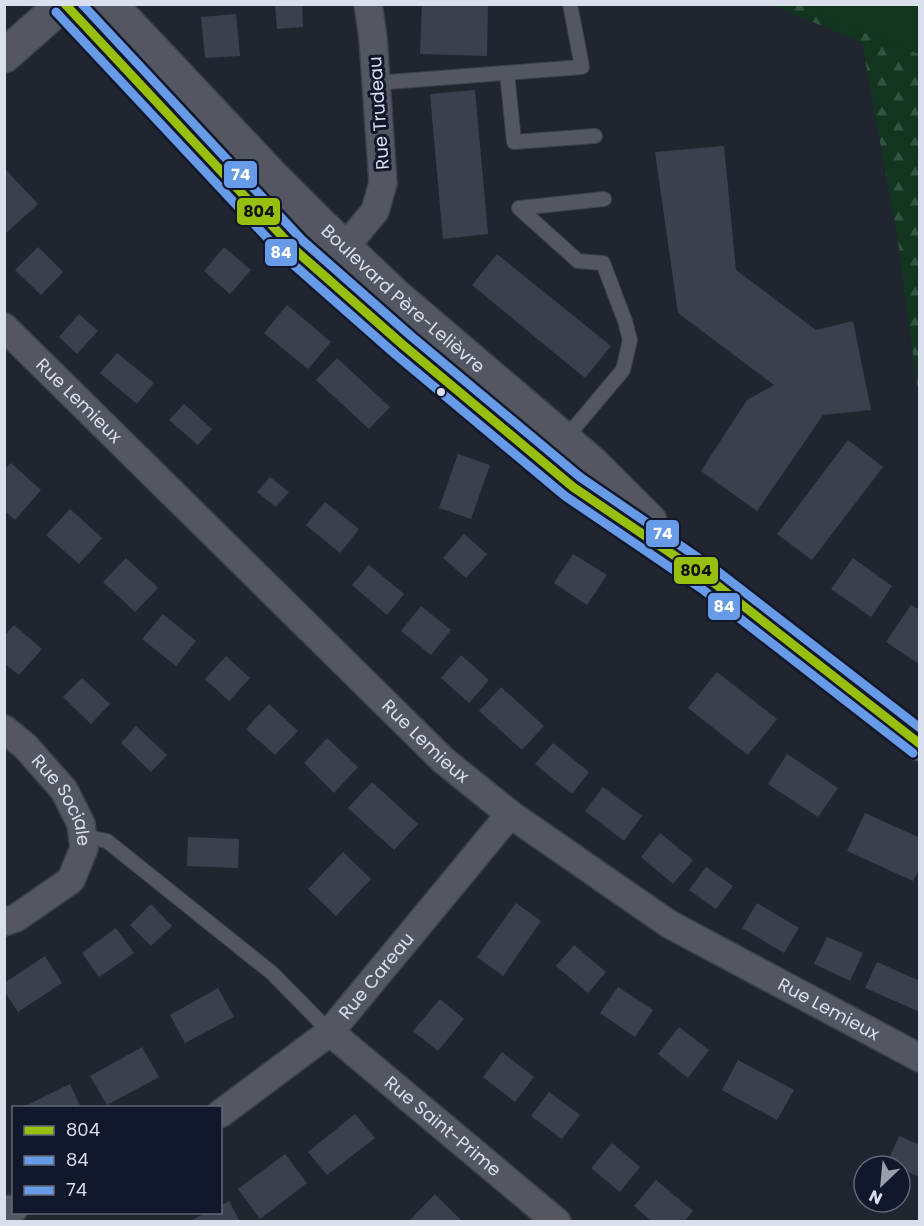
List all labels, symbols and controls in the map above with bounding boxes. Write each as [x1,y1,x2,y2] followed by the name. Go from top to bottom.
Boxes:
[362,56,395,170] street label: Rue Trudeau
[223,160,258,189] line badge: 74
[231,163,251,186] text: 74
[236,197,281,226] line badge: 804
[243,200,275,223] text: 804
[316,219,491,379] street label: Boulevard Père-Lelièvre
[264,238,298,267] line badge: 84
[270,241,292,264] text: 84
[31,352,128,449] street label: Rue Lemieux
[435,386,447,398] unlabelled marker
[645,519,680,548] line badge: 74
[653,522,673,545] text: 74
[673,556,719,585] line badge: 804
[680,559,712,582] text: 804
[707,592,741,621] line badge: 84
[713,595,735,618] text: 84
[377,694,475,789] street label: Rue Lemieux
[26,749,97,847] street label: Rue Sociale
[333,927,419,1024] street label: Rue Careau
[774,971,884,1046] street label: Rue Lemieux
[379,1070,507,1182] street label: Rue Saint-Prime
[12,1106,222,1214] legend
[66,1117,100,1142] text: 804
[66,1147,89,1172] text: 84
[852,1154,912,1214] north arrow
[66,1177,87,1202] text: 74
[865,1184,886,1210] text: N

